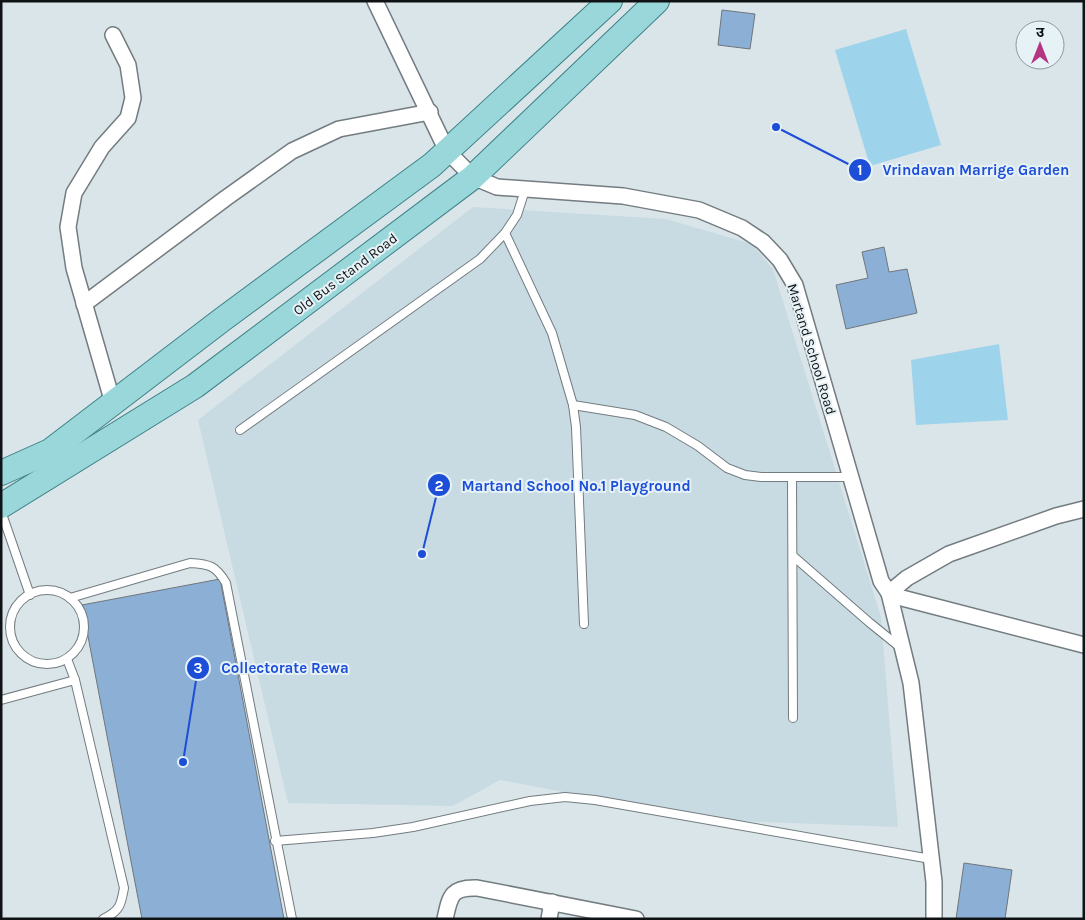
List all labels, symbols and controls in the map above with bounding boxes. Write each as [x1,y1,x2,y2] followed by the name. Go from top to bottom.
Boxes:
[1015,20,1065,70] north arrow
[1036,24,1045,41] text: उ
[848,155,1079,185] callout: Vrindavan Marrige Garden
[857,161,863,179] text: 1
[883,161,1069,179] text: Vrindavan Marrige Garden
[290,230,401,319] street label: Old Bus Stand Road
[783,281,840,417] street label: Martand School Road
[427,470,701,500] callout: Martand School No.1 Playground
[434,477,444,495] text: 2
[461,477,691,495] text: Martand School No.1 Playground
[186,653,358,683] callout: Collectorate Rewa
[193,659,203,677] text: 3
[221,659,349,677] text: Collectorate Rewa

